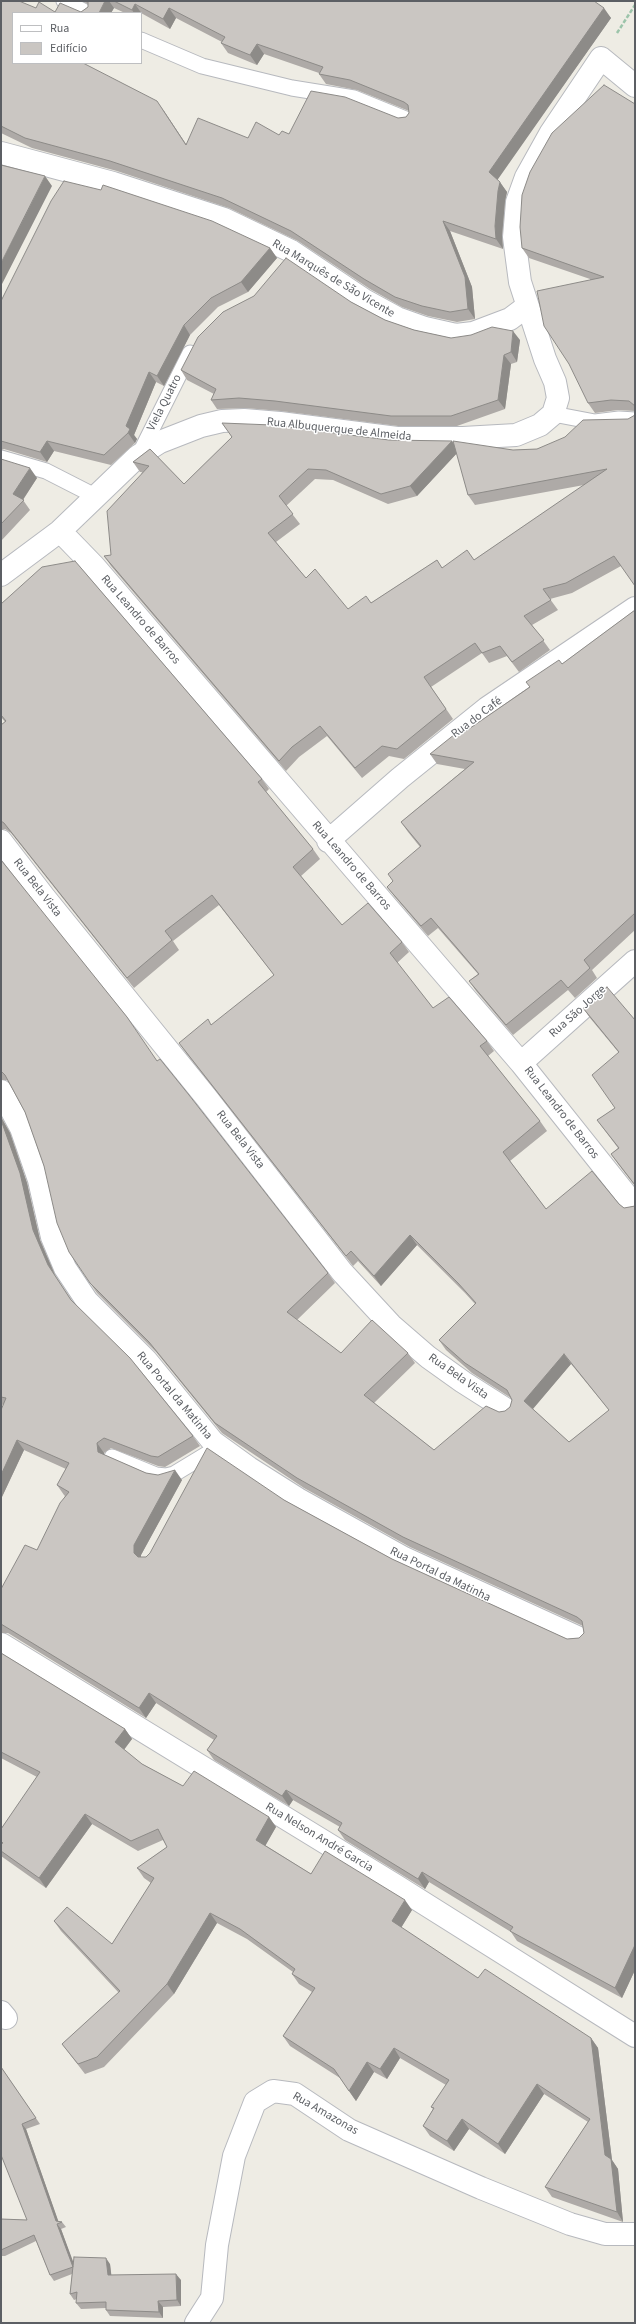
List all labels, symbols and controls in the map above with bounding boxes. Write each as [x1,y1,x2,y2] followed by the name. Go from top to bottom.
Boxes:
[12,12,142,64] legend
[50,20,69,37] text: Rua
[50,40,87,57] text: Edifício
[269,237,397,321] street label: Rua Marquês de São Vicente
[145,372,185,434] street label: Viela Quatro
[266,415,412,445] street label: Rua Albuquerque de Almeida
[97,573,183,667] street label: Rua Leandro de Barros
[449,694,505,742] street label: Rua do Café
[308,819,394,913] street label: Rua Leandro de Barros
[10,856,64,920] street label: Rua Bela Vista
[547,983,609,1041] street label: Rua São Jorge
[520,1064,602,1162] street label: Rua Leandro de Barros
[213,1108,267,1172] street label: Rua Bela Vista
[133,1349,215,1443] street label: Rua Portal da Matinha
[425,1351,491,1403] street label: Rua Bela Vista
[387,1544,493,1606] street label: Rua Portal da Matinha
[262,1800,376,1876] street label: Rua Nelson André Garcia
[290,2089,360,2139] street label: Rua Amazonas

